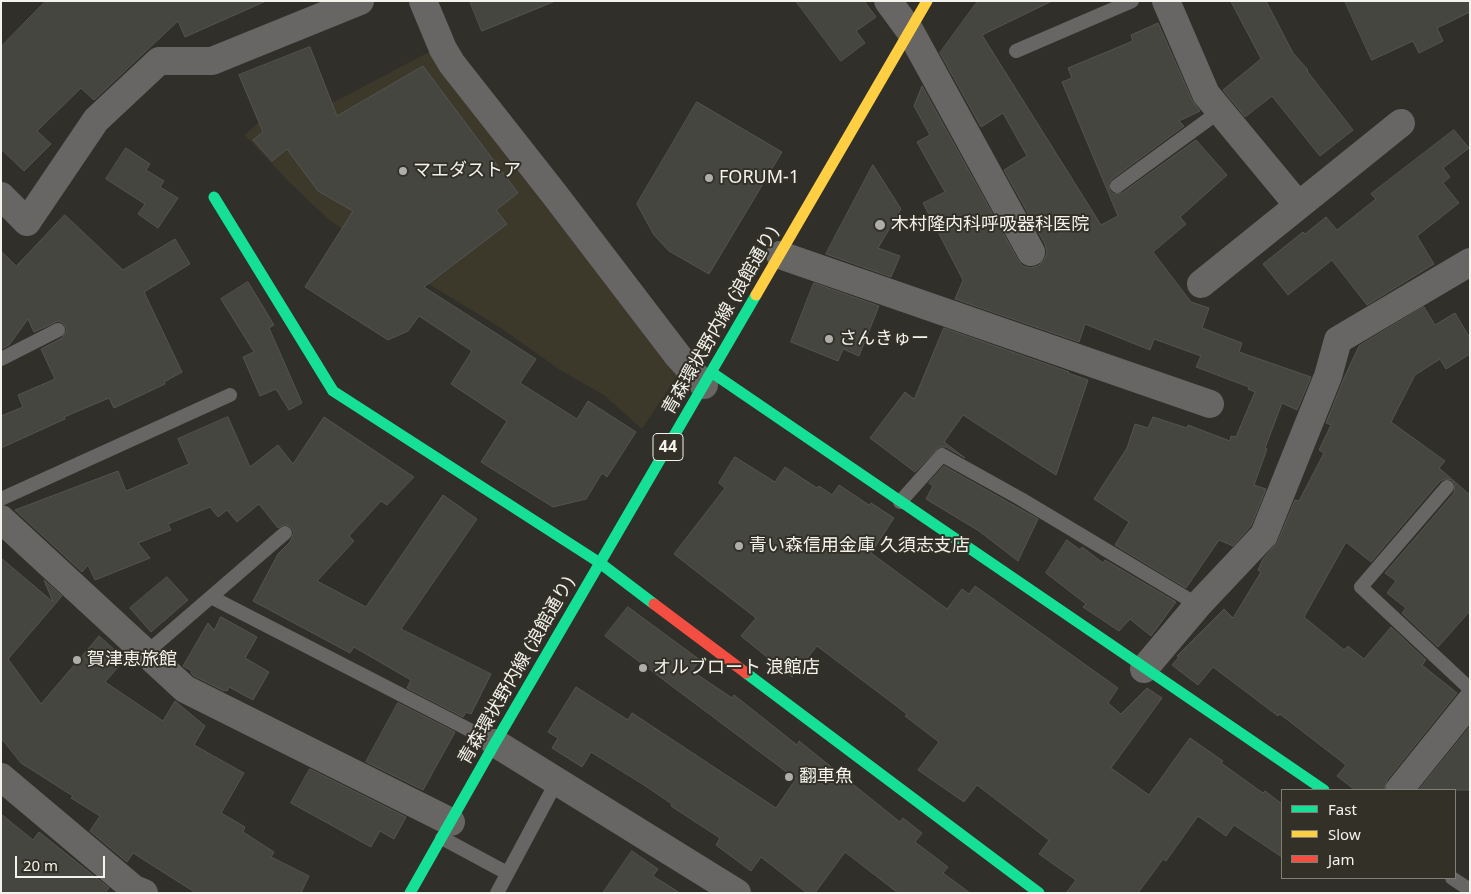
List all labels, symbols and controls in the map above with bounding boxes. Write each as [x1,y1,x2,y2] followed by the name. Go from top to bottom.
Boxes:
[413,160,521,182] place label: マエダストア
[397,165,409,177] marker: マエダストア
[719,167,799,189] place label: FORUM-1
[703,172,715,184] marker: FORUM-1
[891,214,1089,236] place label: 木村隆内科呼吸器科医院
[873,218,887,232] marker: 木村隆内科呼吸器科医院
[658,223,784,419] street label: 青森環状野内線 (浪館通り)
[839,328,929,350] place label: さんきゅー
[823,333,835,345] marker: さんきゅー
[653,434,683,461] road number: 44
[749,535,970,557] place label: 青い森信用金庫 久須志支店
[733,540,745,552] marker: 青い森信用金庫 久須志支店
[454,573,580,769] street label: 青森環状野内線 (浪館通り)
[87,649,177,671] place label: 賀津恵旅館
[71,654,83,666] marker: 賀津恵旅館
[653,657,820,679] place label: オルブロート 浪館店
[637,662,649,674] marker: オルブロート 浪館店
[799,766,853,788] place label: 翻車魚
[783,771,795,783] marker: 翻車魚
[1281,789,1456,879] legend
[1328,799,1357,819] text: Fast
[1328,824,1361,844] text: Slow
[18,846,108,878] scale bar
[1328,849,1355,869] text: Jam
[23,855,58,875] text: 20 m

